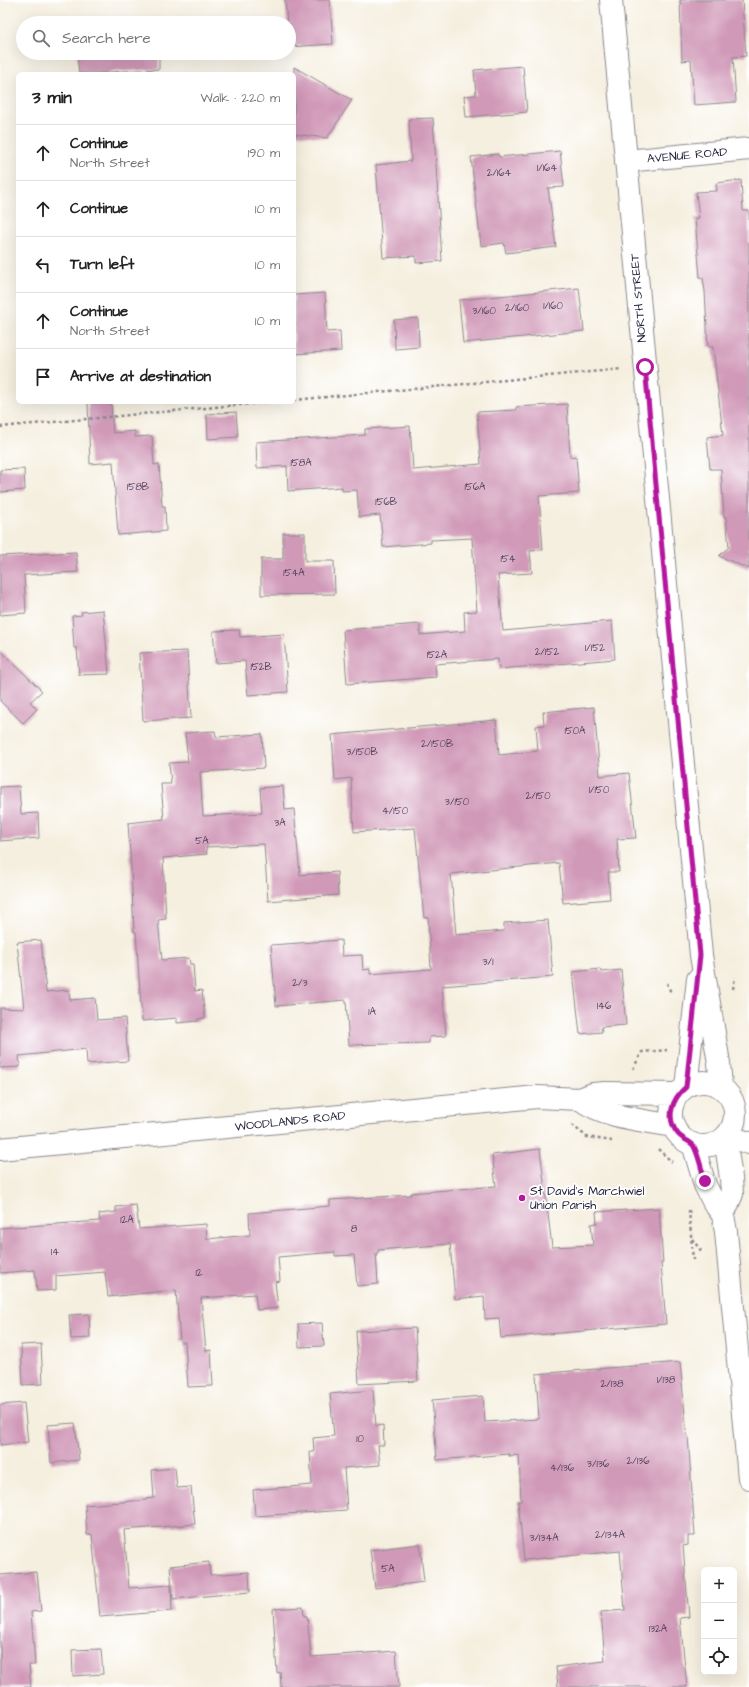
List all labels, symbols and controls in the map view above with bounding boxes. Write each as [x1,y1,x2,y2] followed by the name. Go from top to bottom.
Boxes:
[16,16,296,60] search box
[30,27,52,49] icon: search
[62,28,151,49] text: Search here
[32,86,72,110] text: 3 min
[200,89,280,107] text: Walk · 220 m
[70,133,128,154] text: Continue
[32,142,54,164] icon: ahead
[247,144,280,162] text: 190 m
[646,144,728,167] street label: AVENUE ROAD
[70,154,150,172] text: North Street
[537,161,557,175] house number: 1/164
[487,166,512,180] house number: 2/164
[32,198,54,220] icon: ahead
[70,198,128,219] text: Continue
[255,200,280,218] text: 10 m
[626,252,651,343] street label: NORTH STREET
[32,254,54,276] icon: left
[70,254,134,275] text: Turn left
[255,256,280,274] text: 10 m
[543,299,563,313] house number: 1/160
[70,301,128,322] text: Continue
[505,301,529,315] house number: 2/160
[472,304,496,318] house number: 3/160
[32,310,54,332] icon: ahead
[255,312,280,330] text: 10 m
[70,322,150,340] text: North Street
[636,358,654,376] route start
[32,366,54,388] icon: arrive
[70,366,211,387] text: Arrive at destination
[290,456,312,470] house number: 158A
[127,480,149,494] house number: 158B
[464,480,486,494] house number: 156A
[375,495,397,509] house number: 156B
[500,552,516,566] house number: 154
[283,566,305,580] house number: 154A
[585,641,605,655] house number: 1/152
[535,645,559,659] house number: 2/152
[427,648,448,662] house number: 152A
[250,660,272,674] house number: 152B
[564,724,586,738] house number: 150A
[421,737,453,751] house number: 2/150B
[346,745,378,759] house number: 3/150B
[589,783,609,797] house number: 1/150
[526,789,550,803] house number: 2/150
[445,795,469,809] house number: 3/150
[382,804,408,818] house number: 4/150
[274,816,286,830] house number: 3A
[195,834,209,848] house number: 5A
[483,955,494,969] house number: 3/1
[292,976,308,990] house number: 2/3
[597,999,612,1013] house number: 146
[368,1005,376,1019] house number: 1A
[234,1107,346,1136] street label: WOODLANDS ROAD
[696,1172,714,1190] route end
[530,1183,644,1214] place label: St David's Marchwiel Union Parish
[517,1193,527,1203] marker: St David's Marchwiel Union Parish
[120,1213,134,1227] house number: 12A
[351,1222,358,1236] house number: 8
[51,1245,59,1259] house number: 14
[195,1266,203,1280] house number: 12
[657,1373,676,1387] house number: 1/138
[600,1377,624,1391] house number: 2/138
[356,1432,364,1446] house number: 10
[627,1454,650,1468] house number: 2/136
[587,1457,610,1471] house number: 3/136
[550,1461,575,1475] house number: 4/136
[595,1528,626,1542] house number: 2/134A
[529,1531,559,1545] house number: 3/134A
[381,1562,395,1576] house number: 5A
[701,1567,737,1675] map controls
[701,1567,737,1603] button: +
[701,1603,737,1639] button: −
[649,1622,668,1636] house number: 132A
[701,1639,737,1675] button: locate

